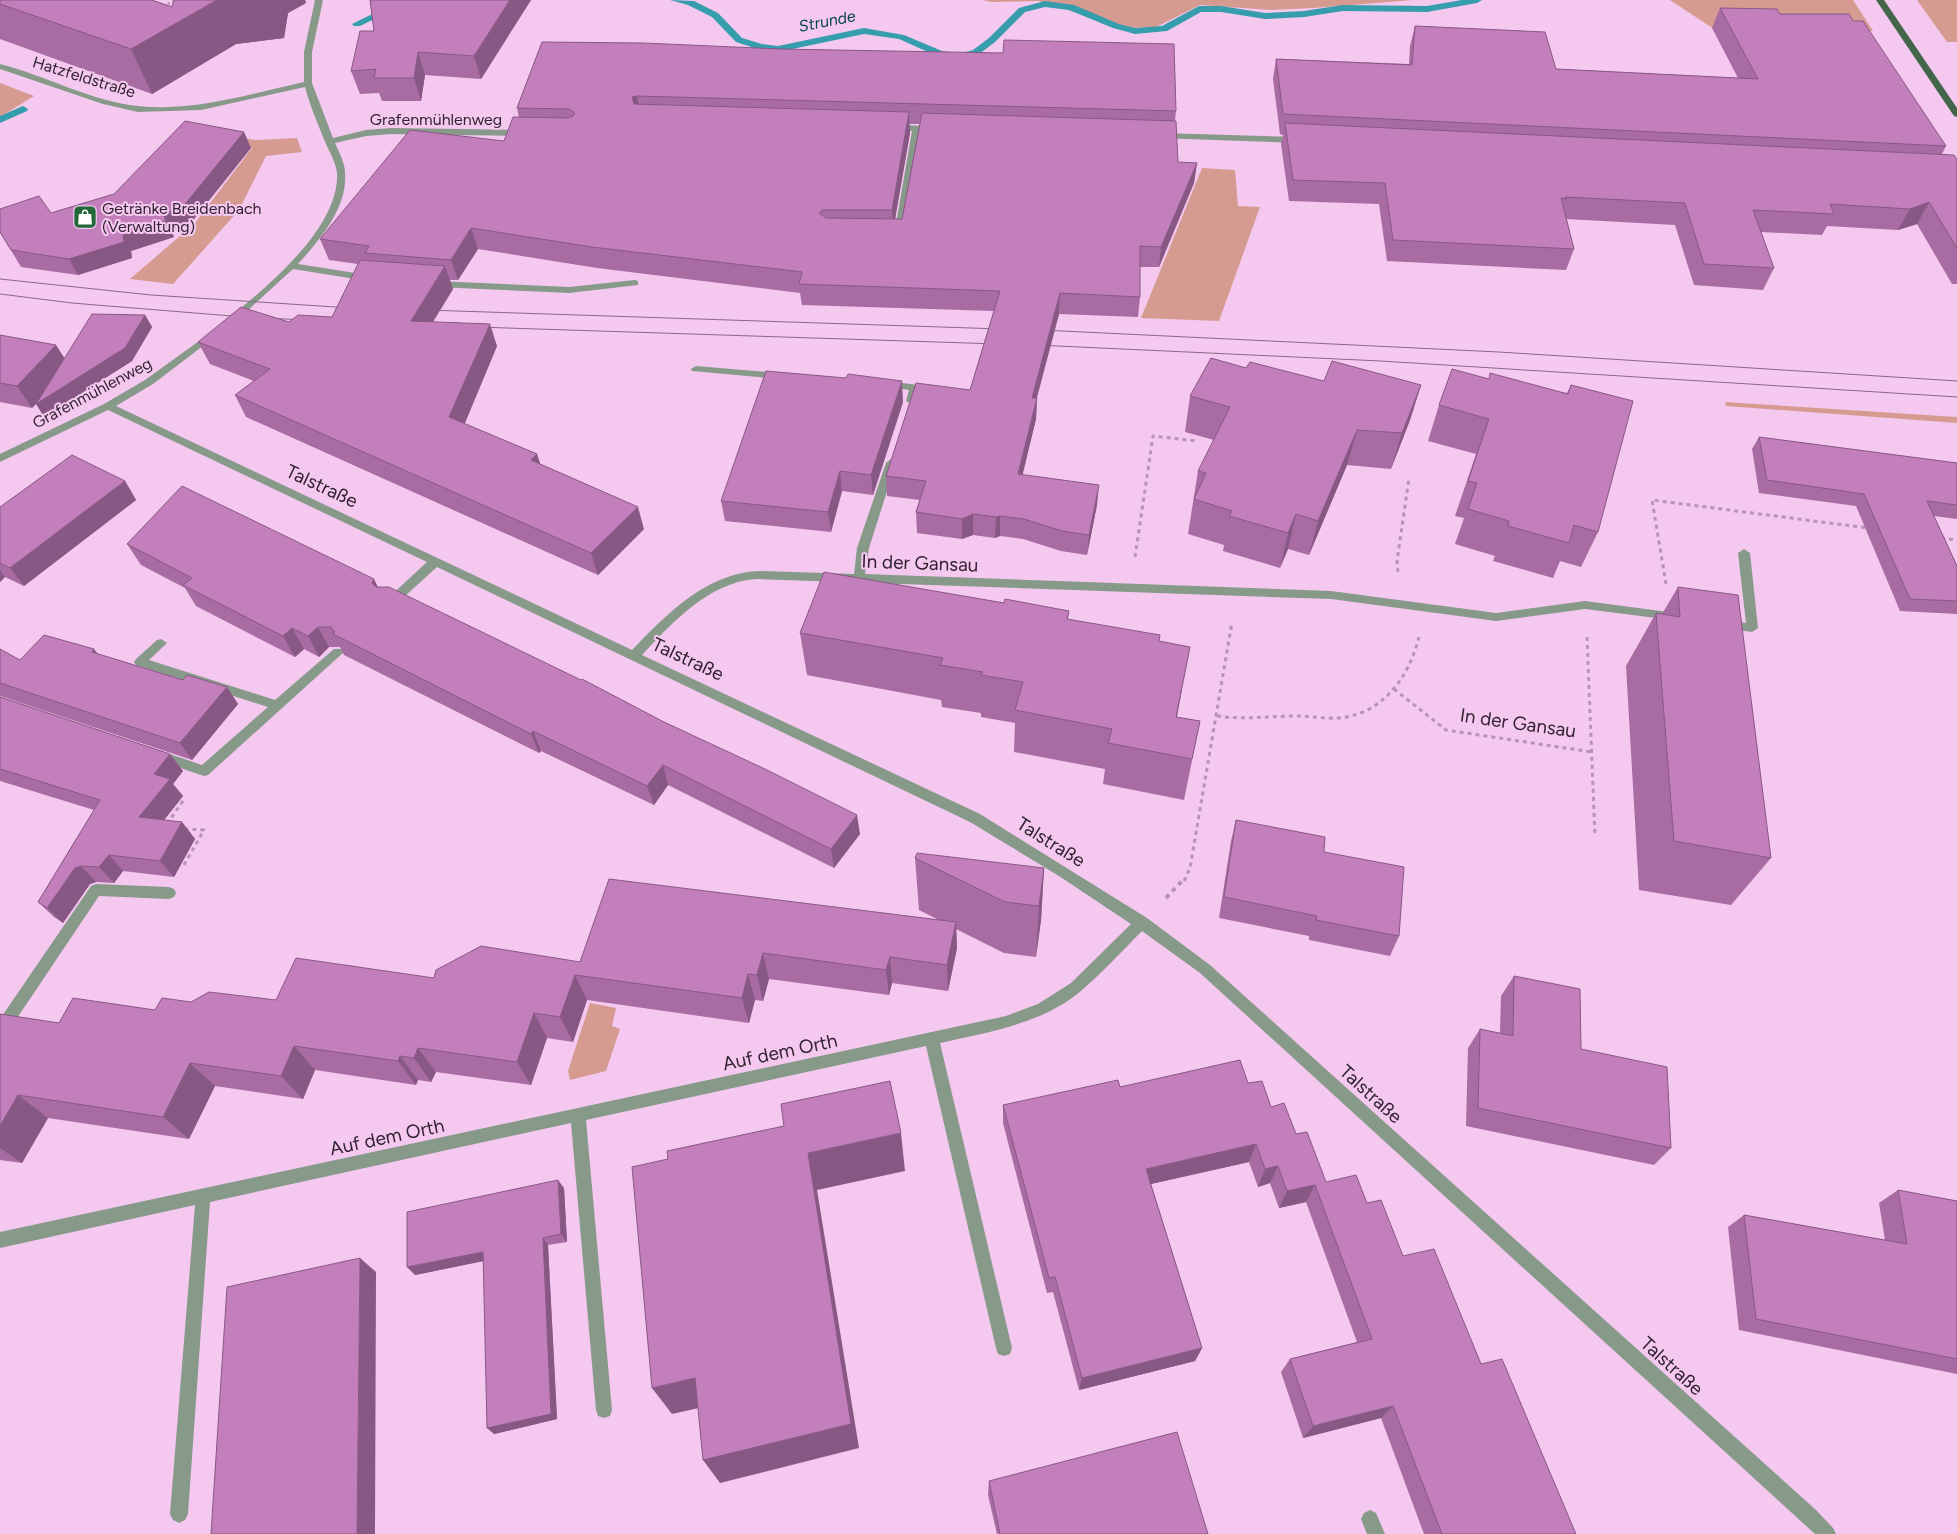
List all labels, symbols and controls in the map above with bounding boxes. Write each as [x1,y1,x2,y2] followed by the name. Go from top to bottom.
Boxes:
[797,6,857,36] water label: Strunde
[30,52,138,102] street label: Hatzfeldstraße
[370,110,502,129] street label: Grafenmühlenweg
[102,199,262,236] place label: Getränke Breidenbach (Verwaltung)
[72,204,98,230] shop icon: Getränke Breidenbach (Verwaltung)
[29,354,155,432] street label: Grafenmühlenweg
[283,459,361,513] street label: Talstraße
[861,549,979,577] street label: In der Gansau
[649,632,727,686] street label: Talstraße
[1458,703,1578,743] street label: In der Gansau
[1012,812,1090,872] street label: Talstraße
[721,1029,839,1075] street label: Auf dem Orth
[1335,1060,1407,1128] street label: Talstraße
[328,1114,446,1160] street label: Auf dem Orth
[1636,1332,1708,1400] street label: Talstraße

